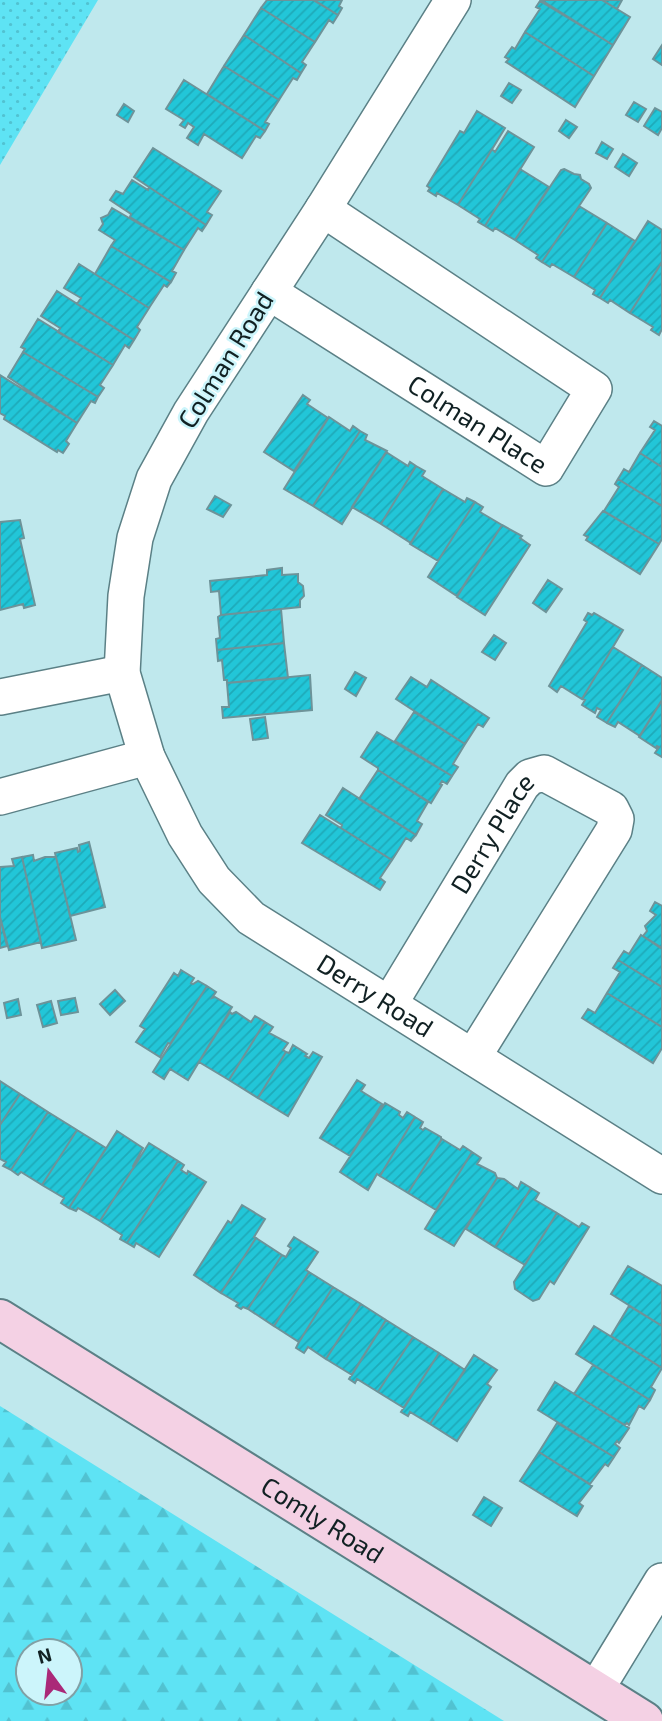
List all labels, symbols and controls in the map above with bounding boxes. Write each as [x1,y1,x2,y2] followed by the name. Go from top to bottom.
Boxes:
[170,285,279,433] street label: Colman Road
[403,367,554,479] street label: Colman Place
[443,765,539,899] street label: Derry Place
[312,947,440,1043] street label: Derry Road
[256,1469,390,1569] street label: Comly Road
[14,1637,84,1707] north arrow
[35,1642,54,1668] text: N

